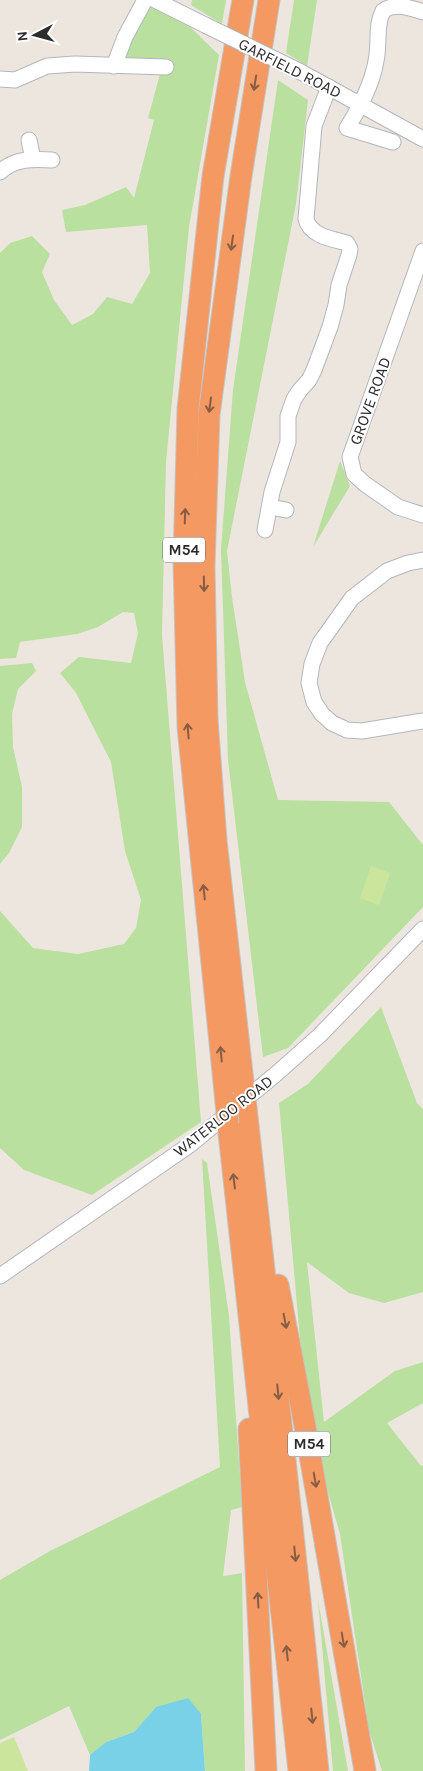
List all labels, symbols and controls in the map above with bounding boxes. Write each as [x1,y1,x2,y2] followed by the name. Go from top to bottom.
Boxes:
[10,10,60,60] north arrow
[14,30,32,42] text: N
[235,34,345,102] street label: GARFIELD ROAD
[250,74,260,90] one-way arrow
[226,235,236,251] one-way arrow
[345,355,395,447] street label: GROVE ROAD
[205,396,215,412] one-way arrow
[180,508,190,524] one-way arrow
[163,538,205,562] road number: M54
[199,576,209,592] one-way arrow
[184,723,193,739] one-way arrow
[200,885,209,901] one-way arrow
[216,1046,226,1062] one-way arrow
[169,1071,277,1161] street label: WATERLOO ROAD
[229,1173,239,1189] one-way arrow
[281,1312,290,1328] one-way arrow
[273,1384,283,1400] one-way arrow
[288,1432,330,1456] road number: M54
[311,1472,320,1488] one-way arrow
[290,1546,300,1562] one-way arrow
[253,1592,262,1608] one-way arrow
[339,1632,349,1648] one-way arrow
[282,1645,292,1661] one-way arrow
[307,1707,317,1723] one-way arrow

